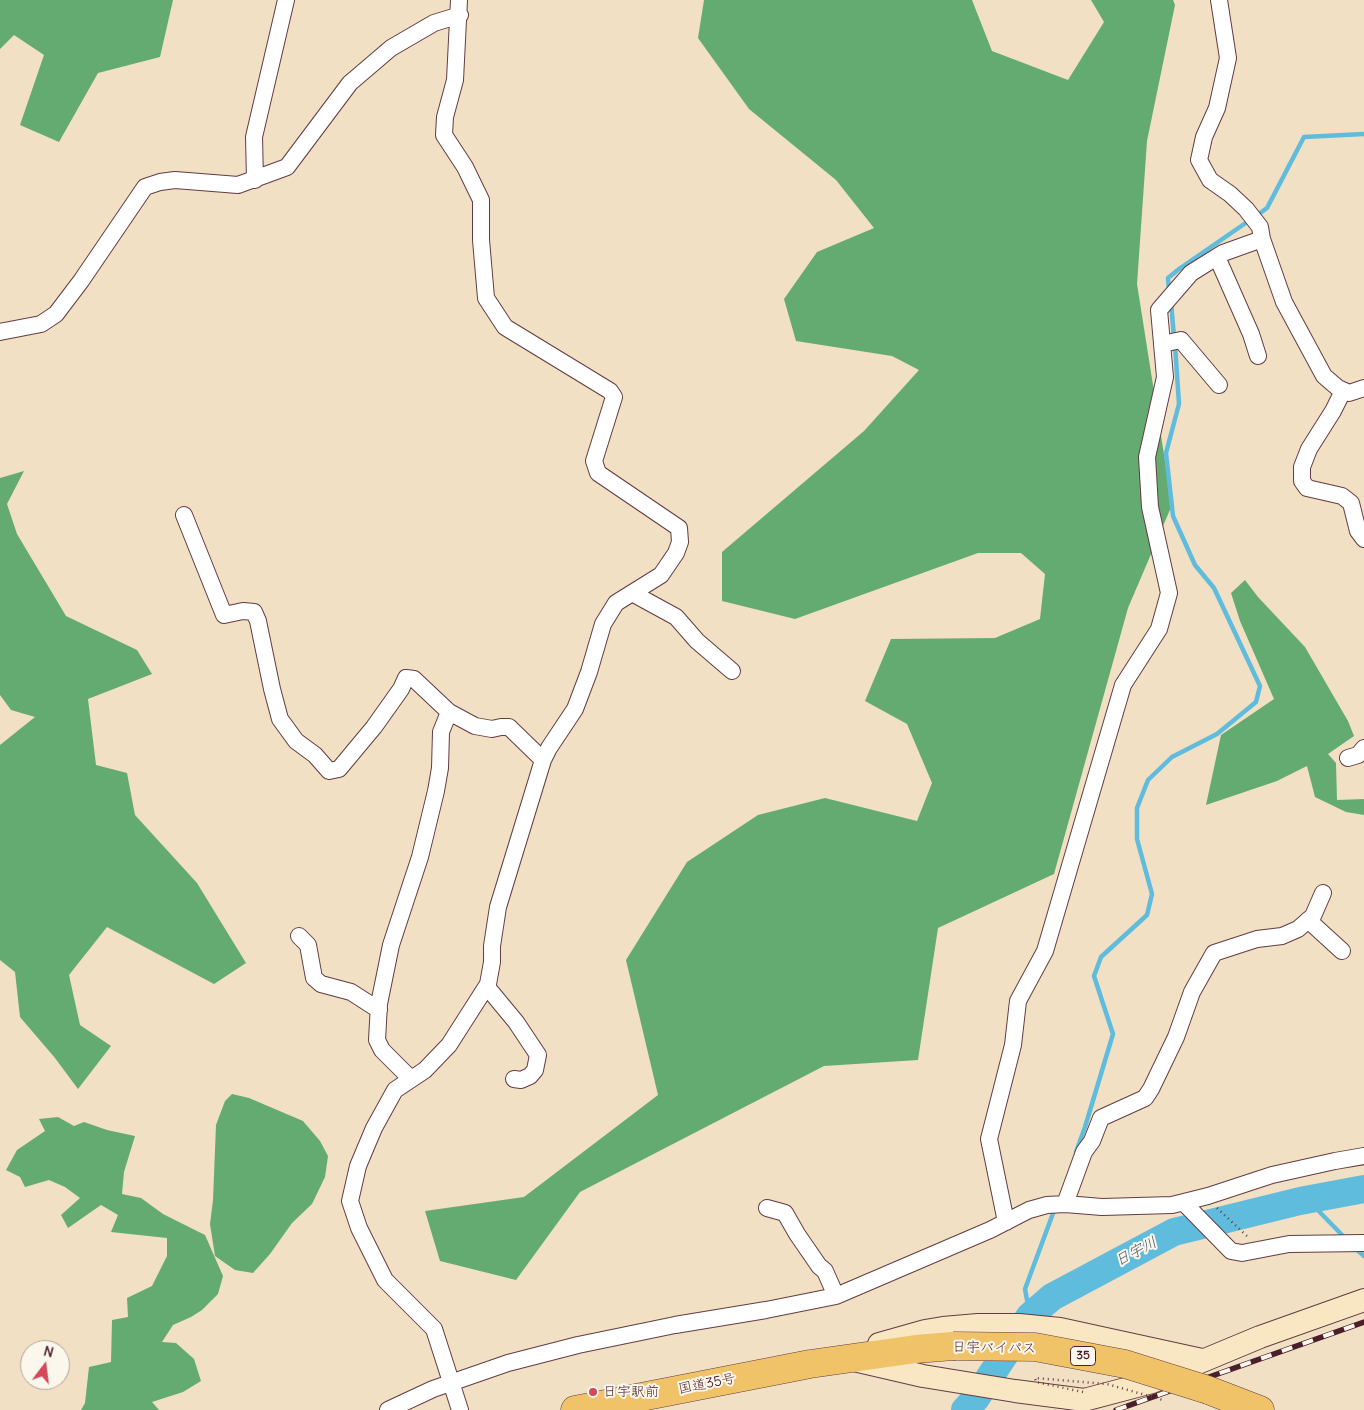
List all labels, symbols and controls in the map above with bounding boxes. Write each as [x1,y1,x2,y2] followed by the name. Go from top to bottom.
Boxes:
[1112,1233,1160,1271] water label: 日宇川
[952,1339,1036,1357] street label: 日宇バイパス
[20,1340,70,1390] north arrow
[42,1342,56,1361] text: N
[1070,1346,1096,1365] road number: 35
[677,1370,737,1398] street label: 国道35号
[603,1384,659,1400] place label: 日宇駅前
[587,1386,599,1398] marker: 日宇駅前

